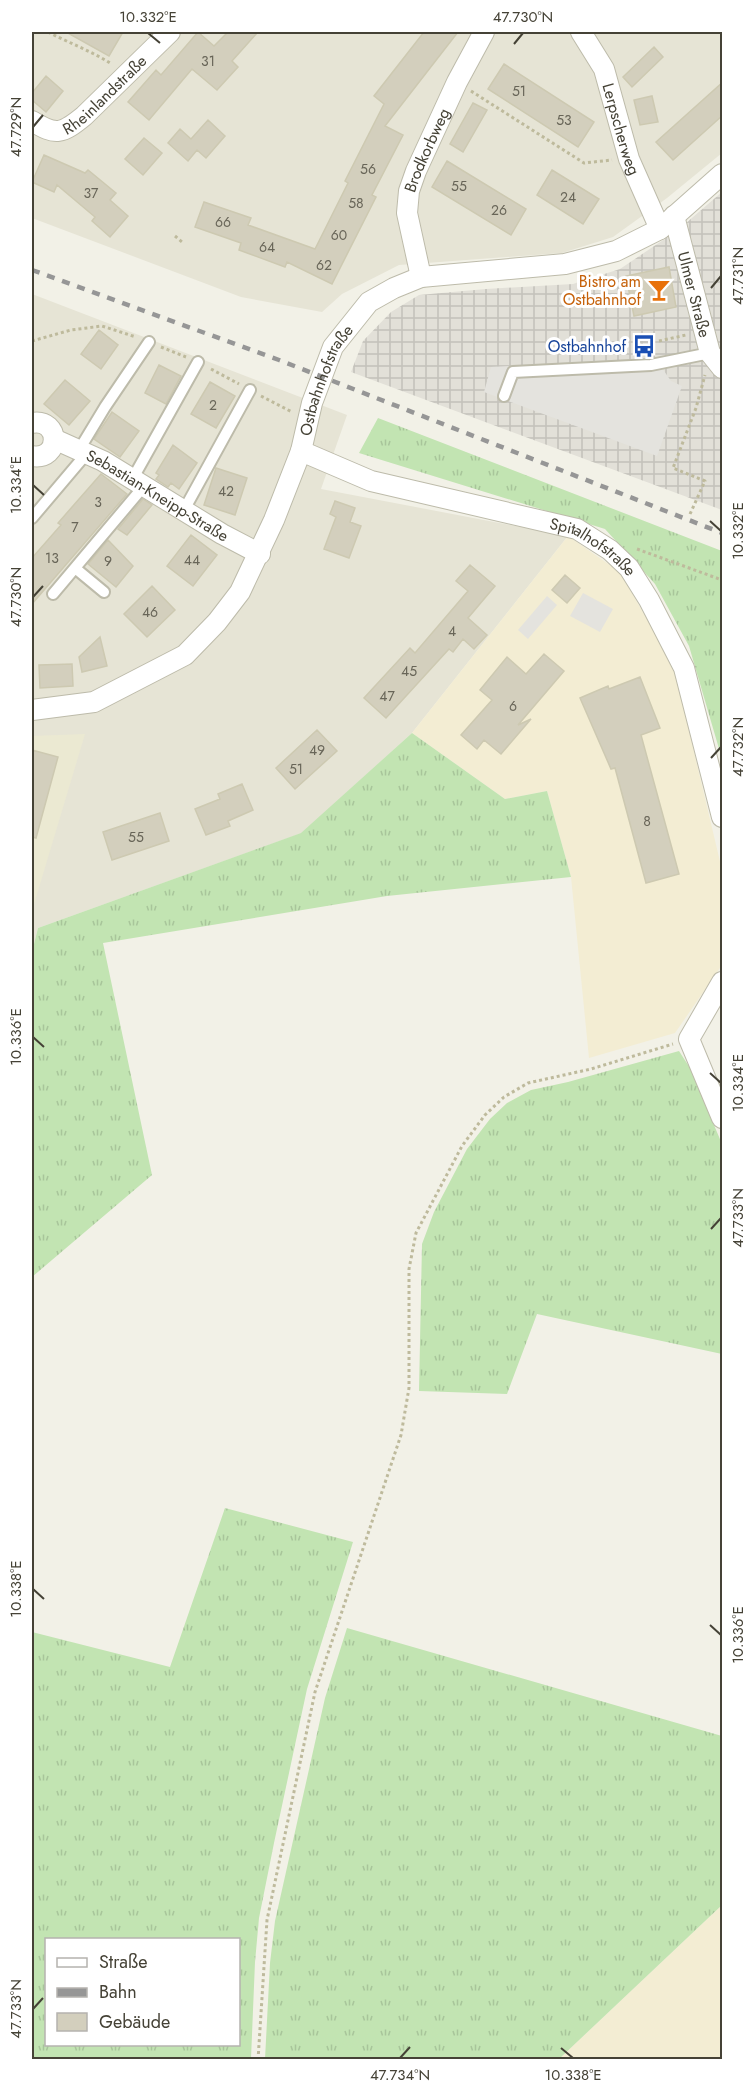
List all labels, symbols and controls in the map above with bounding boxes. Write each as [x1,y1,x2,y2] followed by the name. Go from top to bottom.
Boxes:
[119,6,177,28] text: 10.332°E
[493,6,553,28] text: 47.730°N
[58,50,152,141] street label: Rheinlandstraße
[201,51,215,71] house number: 31
[512,81,526,101] house number: 51
[596,81,646,179] street label: Lerpscherweg
[5,97,27,157] text: 47.729°N
[398,104,455,196] street label: Brodkorbweg
[556,110,572,130] house number: 53
[360,159,376,179] house number: 56
[451,176,467,196] house number: 55
[84,183,99,203] house number: 37
[560,187,576,207] house number: 24
[348,193,364,213] house number: 58
[491,200,507,220] house number: 26
[215,212,231,232] house number: 66
[331,225,347,245] house number: 60
[259,237,275,257] house number: 64
[727,247,749,305] text: 47.731°N
[672,249,716,340] street label: Ulmer Straße
[316,255,332,275] house number: 62
[563,270,641,311] place label: Bistro am Ostbahnhof
[646,277,672,303] bar icon: Bistro am Ostbahnhof
[294,320,359,438] street label: Ostbahnhofstraße
[631,333,657,359] bus stop icon: Ostbahnhof
[548,335,626,358] place label: Ostbahnhof
[209,395,217,415] house number: 2
[83,444,232,547] street label: Sebastian-Kneipp-Straße
[5,456,27,514] text: 10.334°E
[218,481,234,501] house number: 42
[94,492,102,512] house number: 3
[727,502,749,560] text: 10.332°E
[547,512,642,580] street label: Spitalhofstraße
[71,517,79,537] house number: 7
[45,548,59,568] house number: 13
[184,550,200,570] house number: 44
[104,551,112,571] house number: 9
[5,567,27,627] text: 47.730°N
[142,602,158,622] house number: 46
[448,621,456,641] house number: 4
[401,661,417,681] house number: 45
[379,686,395,706] house number: 47
[509,696,517,716] house number: 6
[727,717,749,777] text: 47.732°N
[309,740,325,760] house number: 49
[289,759,303,779] house number: 51
[643,811,651,831] house number: 8
[128,827,144,847] house number: 55
[5,1008,27,1066] text: 10.336°E
[727,1054,749,1112] text: 10.334°E
[727,1188,749,1248] text: 47.733°N
[5,1560,27,1618] text: 10.338°E
[727,1606,749,1664] text: 10.336°E
[45,1938,240,2046] legend
[99,1949,147,1975] text: Straße
[5,1979,27,2039] text: 47.733°N
[99,1979,137,2005] text: Bahn
[99,2009,170,2035] text: Gebäude
[370,2064,430,2086] text: 47.734°N
[544,2064,602,2086] text: 10.338°E

